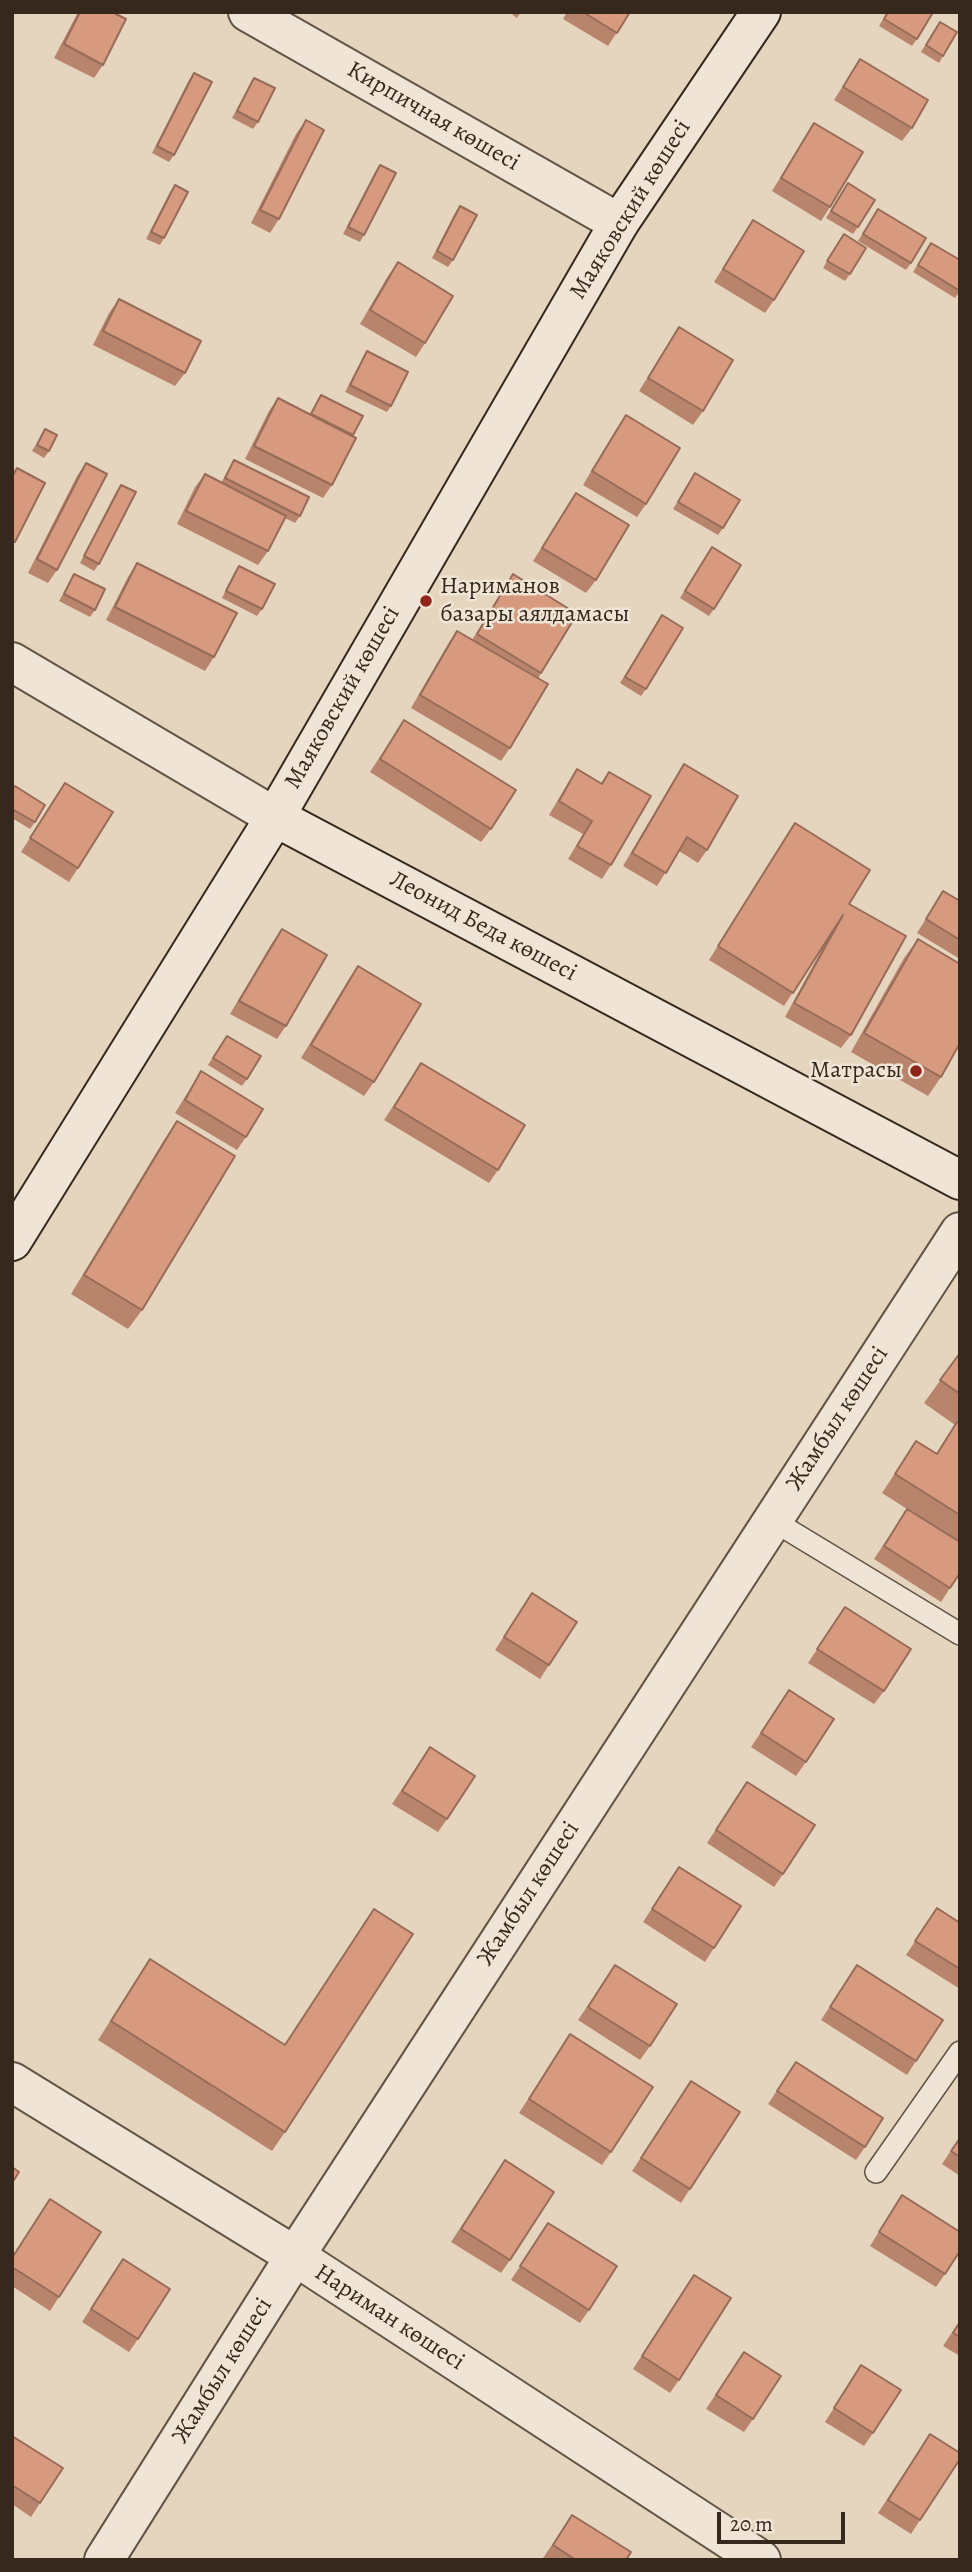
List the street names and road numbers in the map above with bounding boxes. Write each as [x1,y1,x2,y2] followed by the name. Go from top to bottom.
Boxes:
[342,56,524,178] street label: Кирпичная көшесі
[564,115,698,305] street label: Маяковский көшесі
[279,602,407,794] street label: Маяковский көшесі
[385,866,581,988] street label: Леонид Беда көшесі
[781,1342,895,1496] street label: Жамбыл көшесі
[472,1817,586,1971] street label: Жамбыл көшесі
[309,2259,469,2377] street label: Нариман көшесі
[167,2293,279,2449] street label: Жамбыл көшесі

